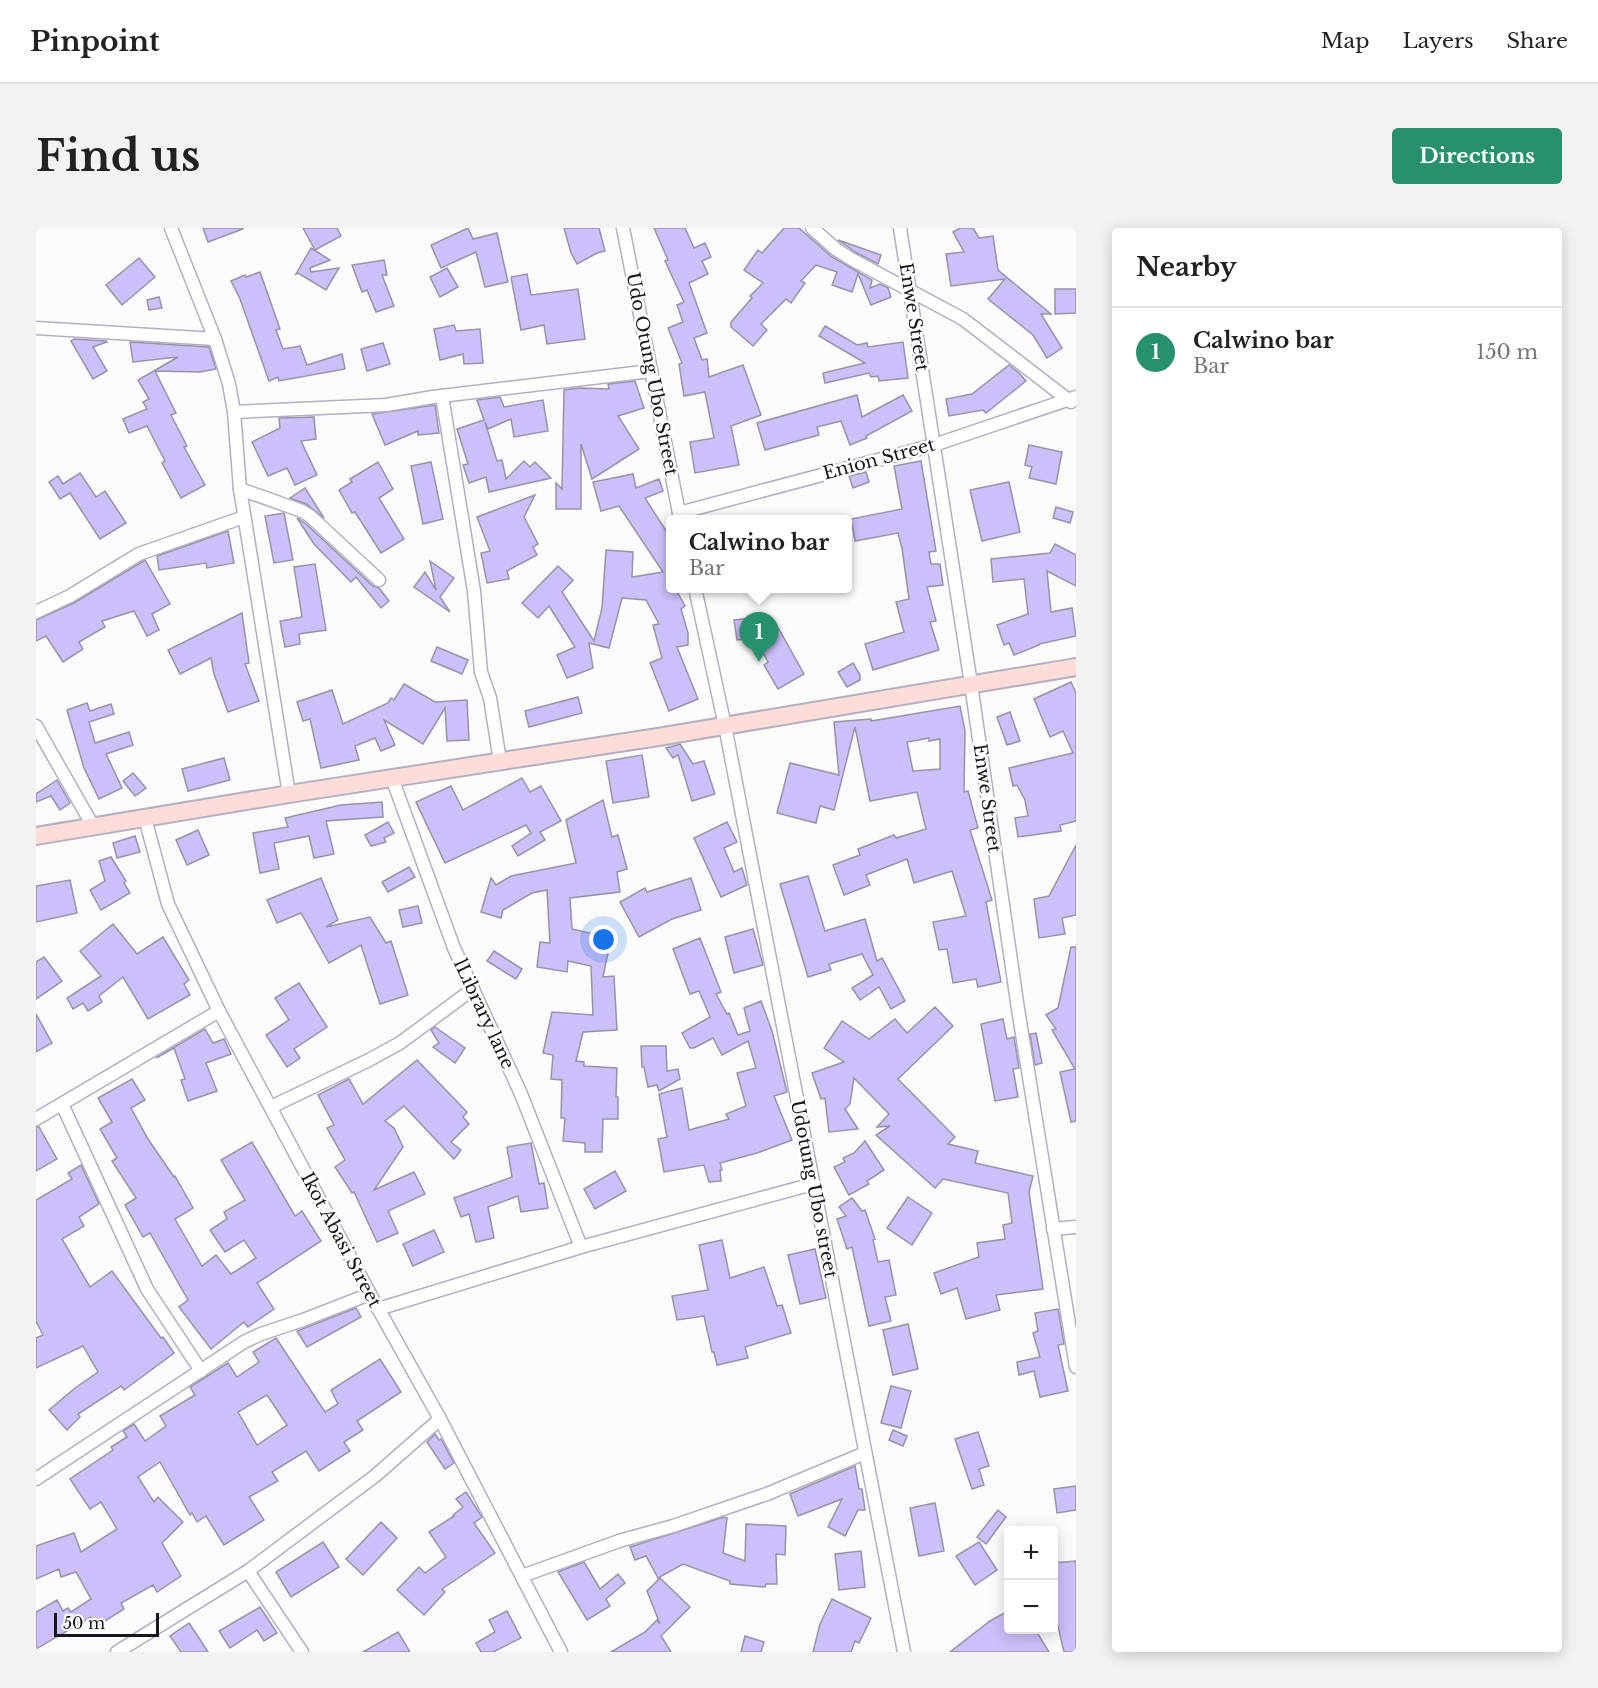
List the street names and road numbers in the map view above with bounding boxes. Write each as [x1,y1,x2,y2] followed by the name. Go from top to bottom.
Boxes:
[895,261,933,373] street label: Enwe Street
[622,271,683,478] street label: Udo Otung Ubo Street
[821,433,938,485] street label: Enion Street
[968,742,1006,854] street label: Enwe Street
[449,956,519,1072] street label: lLibrary lane
[786,1098,842,1280] street label: Udotung Ubo street
[296,1169,386,1312] street label: Ikot Abasi Street

